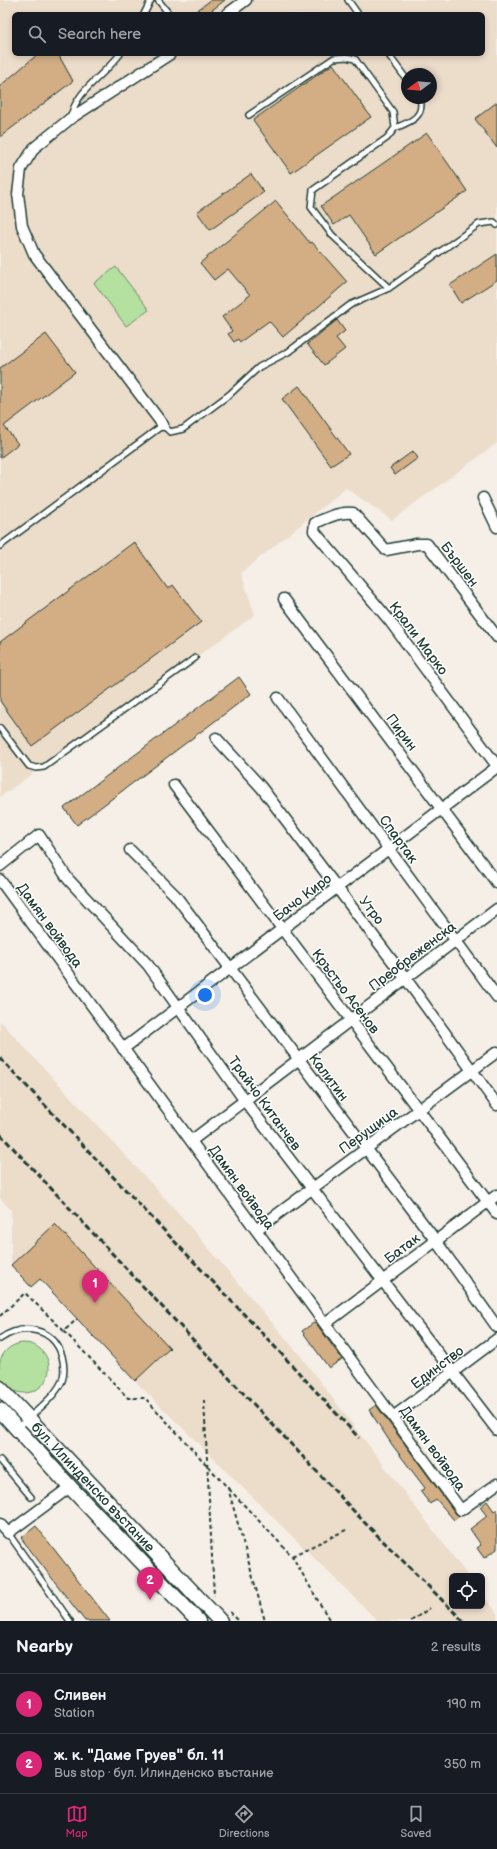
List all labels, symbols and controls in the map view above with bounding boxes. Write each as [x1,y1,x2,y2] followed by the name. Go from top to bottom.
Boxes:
[12,12,485,56] search box
[26,23,48,45] icon: search
[58,25,141,44] text: Search here
[401,68,437,104] north arrow
[437,538,482,590] street label: Бършен
[386,598,452,678] street label: Крали Марко
[382,710,421,754] street label: Пирин
[375,812,422,867] street label: Спартак
[270,870,335,925] street label: Бачо Киро
[13,880,86,972] street label: Дамян войвода
[356,893,388,928] street label: Утро
[365,918,460,995] street label: Преобреженска
[308,946,383,1038] street label: Кръстьо Асенов
[195,985,215,1005] your location
[305,1050,352,1105] street label: Калитин
[225,1053,305,1154] street label: Трайчо Китанчев
[336,1103,402,1157] street label: Перущица
[205,1142,278,1234] street label: Дамян войвода
[381,1229,424,1267] street label: Батак
[82,1270,108,1303] pin: 1
[408,1342,467,1393] street label: Единство
[396,1403,469,1495] street label: Дамян войвода
[28,1419,158,1556] street label: бул. Илинденско въстание
[137,1567,163,1600] pin: 2
[449,1573,485,1609] map controls
[449,1573,485,1609] button: locate
[16,1637,73,1657] text: Nearby
[431,1639,481,1655] text: 2 results
[54,1686,106,1705] text: Сливен
[26,1696,32,1712] text: 1
[447,1696,481,1712] text: 190 m
[54,1705,95,1721] text: Station
[54,1746,224,1765] text: ж. к. "Даме Груев" бл. 11
[25,1756,33,1772] text: 2
[444,1756,481,1772] text: 350 m
[54,1765,273,1781] text: Bus stop · бул. Илинденско въстание
[66,1803,88,1840] tab: Map
[219,1803,269,1840] tab: Directions
[401,1803,431,1840] tab: Saved

